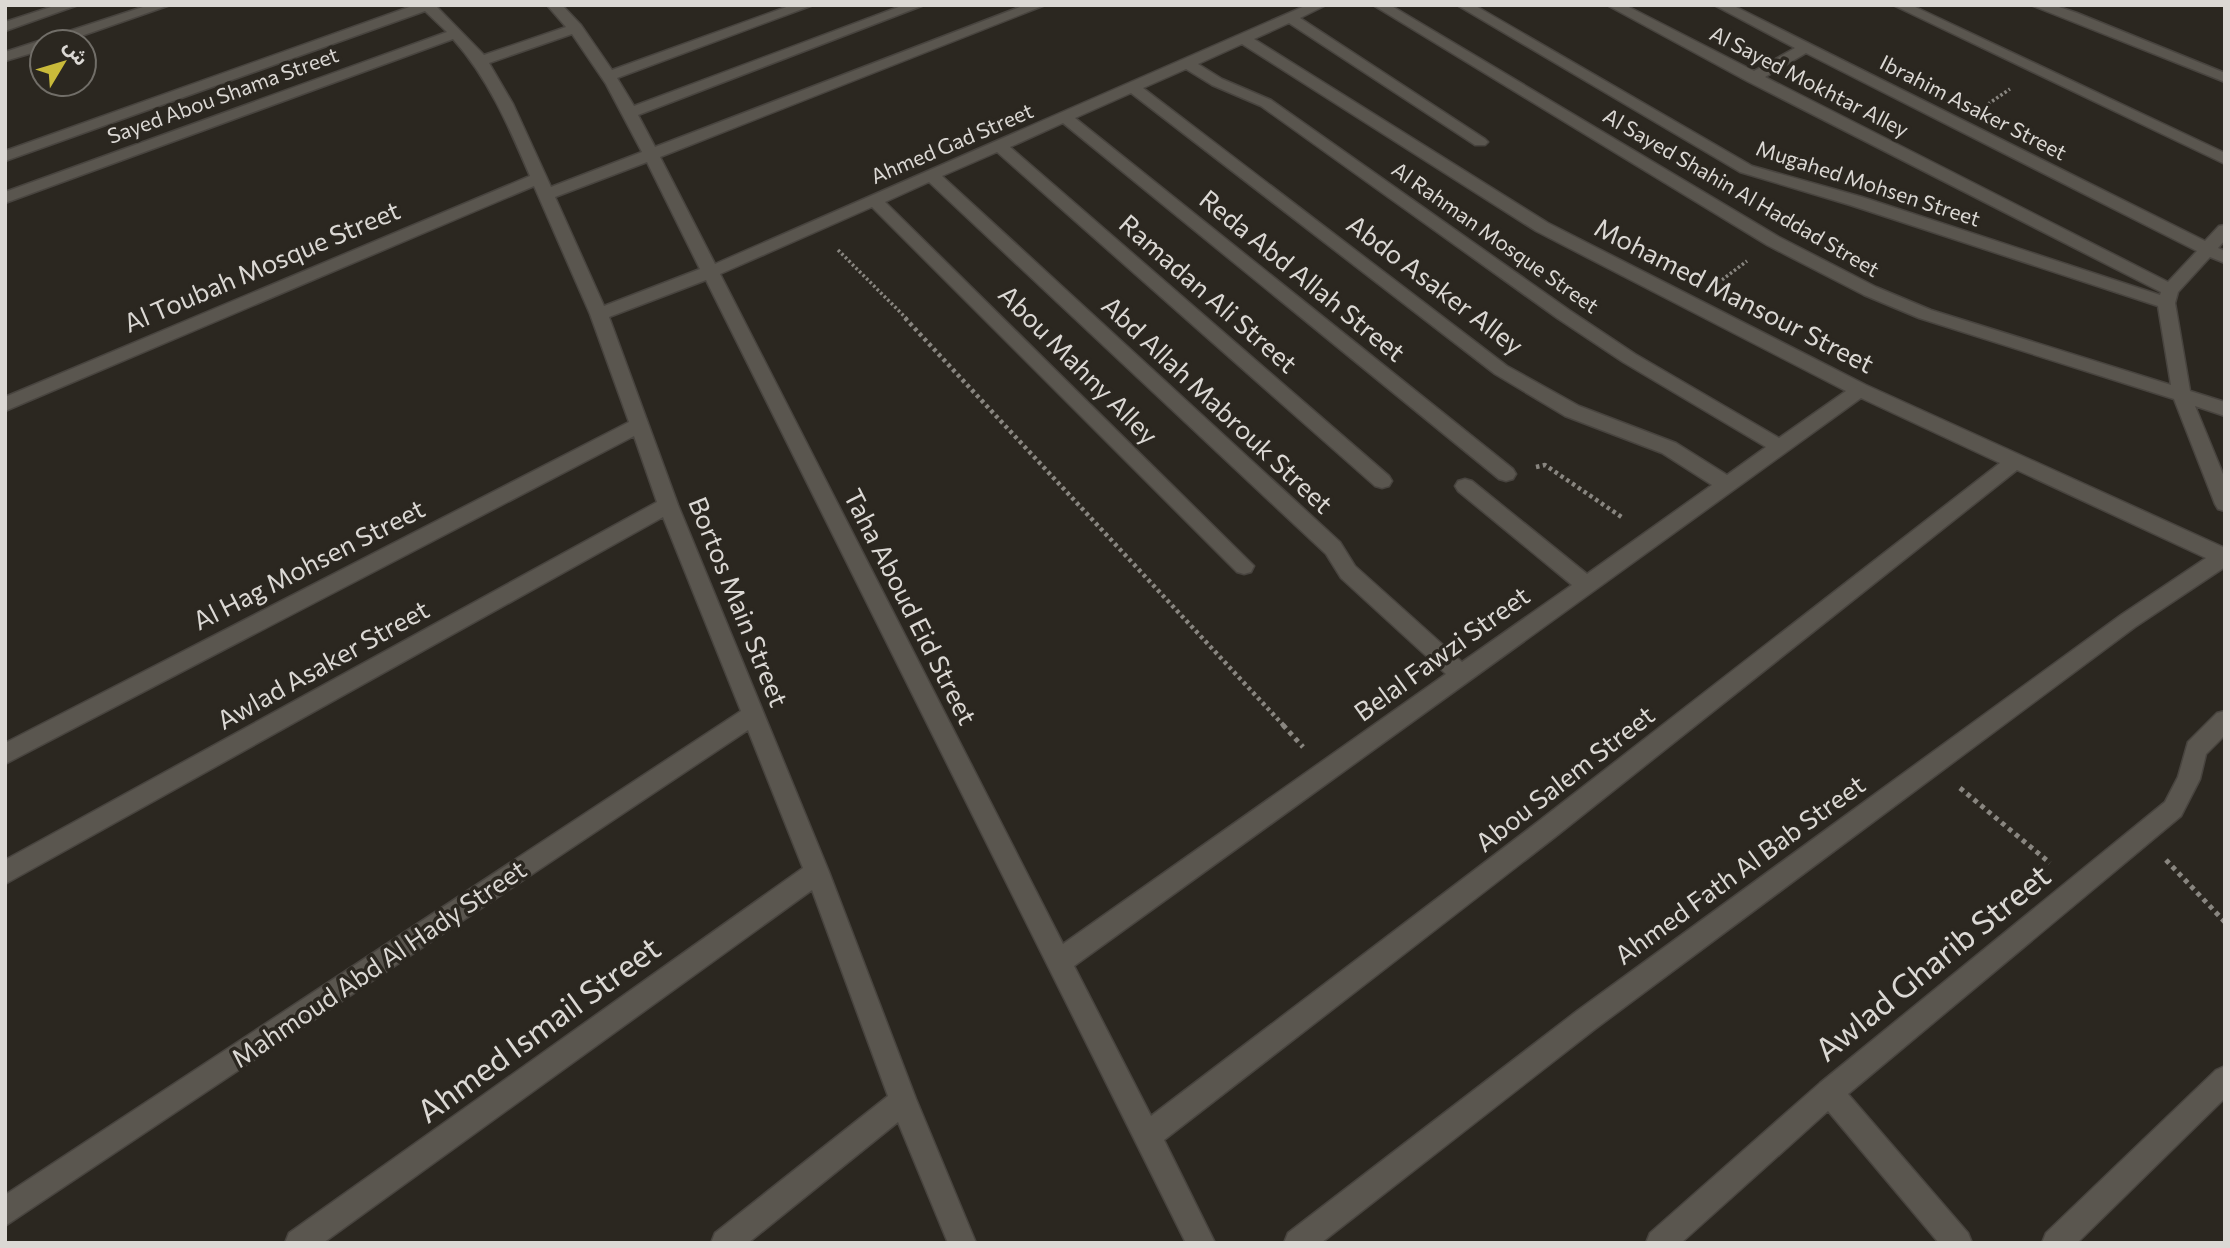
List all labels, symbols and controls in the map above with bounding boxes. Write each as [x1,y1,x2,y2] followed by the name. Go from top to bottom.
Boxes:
[1706,20,1913,142] street label: Al Sayed Mokhtar Alley
[28,28,98,98] north arrow
[60,35,94,70] text: ش
[104,41,341,148] street label: Sayed Abou Shama Street
[1876,49,2071,165] street label: Ibrahim Asaker Street
[866,97,1036,188] street label: Ahmed Gad Street
[1599,102,1884,281] street label: Al Sayed Shahin Al Haddad Street
[1753,135,1984,231] street label: Mugahed Mohsen Street
[1388,156,1604,318] street label: Al Rahman Mosque Street
[1194,182,1412,367] street label: Reda Abd Allah Street
[119,193,404,338] street label: Al Toubah Mosque Street
[1114,207,1304,379] street label: Ramadan Ali Street
[1342,207,1530,360] street label: Abdo Asaker Alley
[1590,211,1879,379] street label: Mohamed Mansour Street
[993,278,1165,450] street label: Abou Mahny Alley
[1096,289,1340,519] street label: Abd Allah Mabrouk Street
[838,483,984,729] street label: Taha Aboud Eid Street
[187,492,429,636] street label: Al Hag Mohsen Street
[683,492,796,711] street label: Bortos Main Street
[1348,579,1535,727] street label: Belal Fawzi Street
[211,593,434,735] street label: Awlad Asaker Street
[1468,698,1660,857] street label: Abou Salem Street
[1608,768,1870,970] street label: Ahmed Fath Al Bab Street
[225,852,531,1073] street label: Mahmoud Abd Al Hady Street
[1806,854,2057,1069] street label: Awlad Gharib Street
[408,927,667,1130] street label: Ahmed Ismail Street

